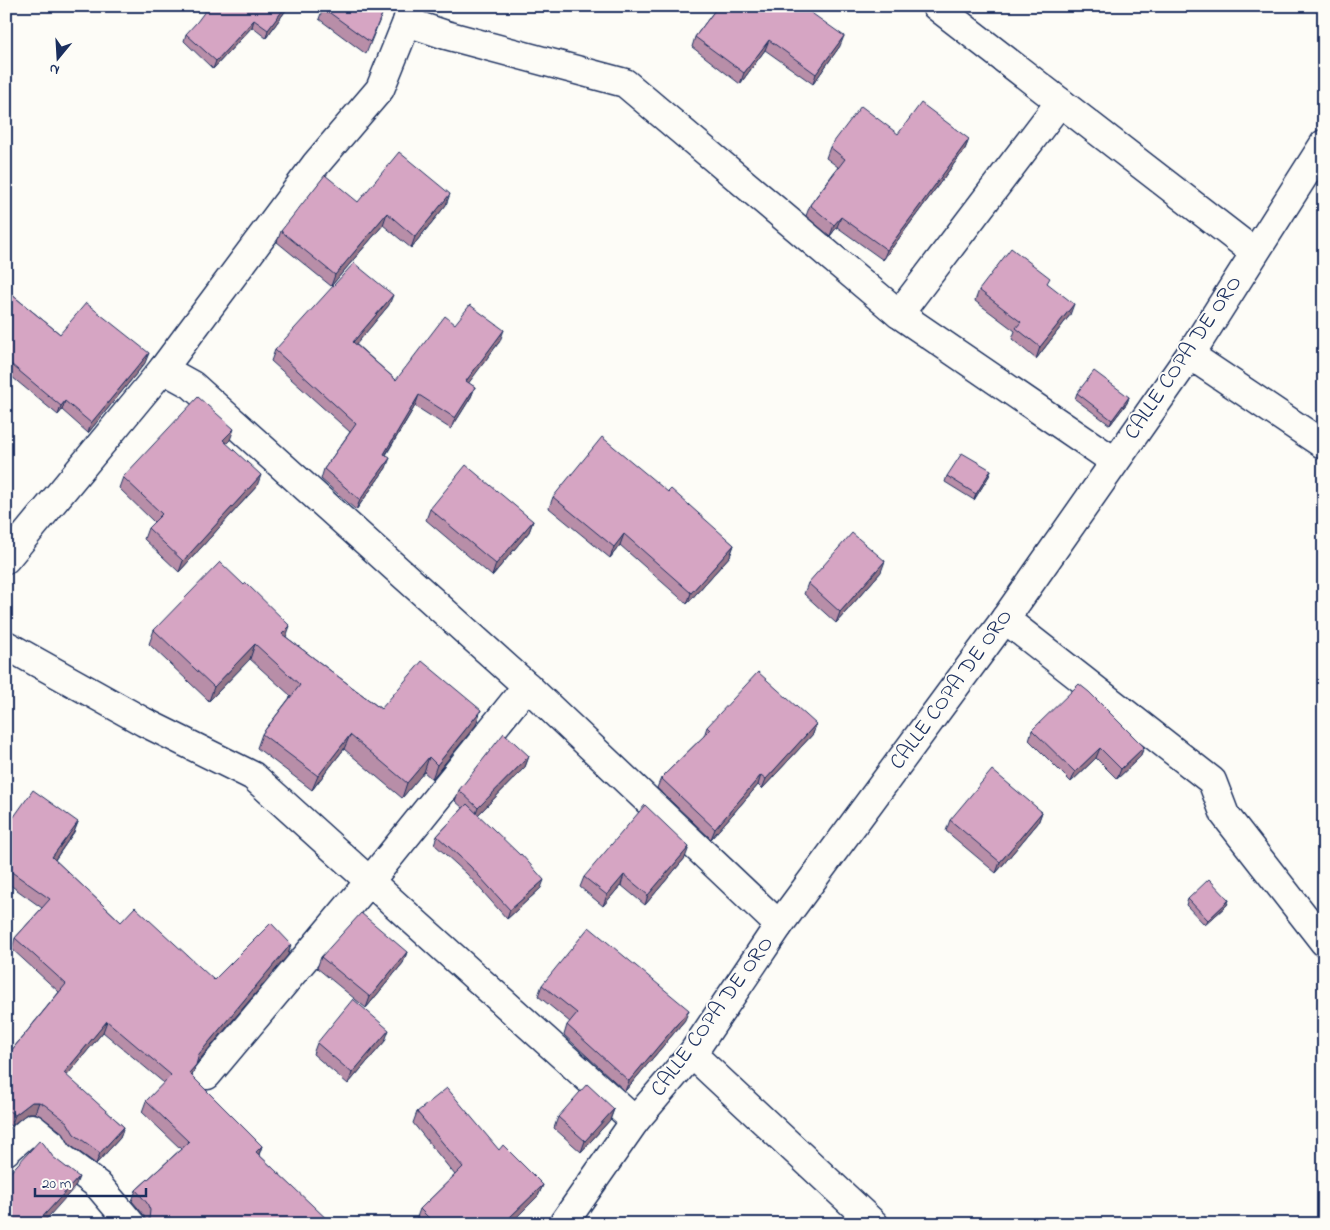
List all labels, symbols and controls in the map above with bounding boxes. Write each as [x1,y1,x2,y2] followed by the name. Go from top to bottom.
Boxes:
[32,32,82,82] north arrow
[47,57,62,80] text: N
[1117,269,1251,447] street label: CALLE COPA DE ORO
[883,603,1021,777] street label: CALLE COPA DE ORO
[644,930,782,1104] street label: CALLE COPA DE ORO
[35,1165,146,1197] scale bar
[42,1173,72,1195] text: 20 m

